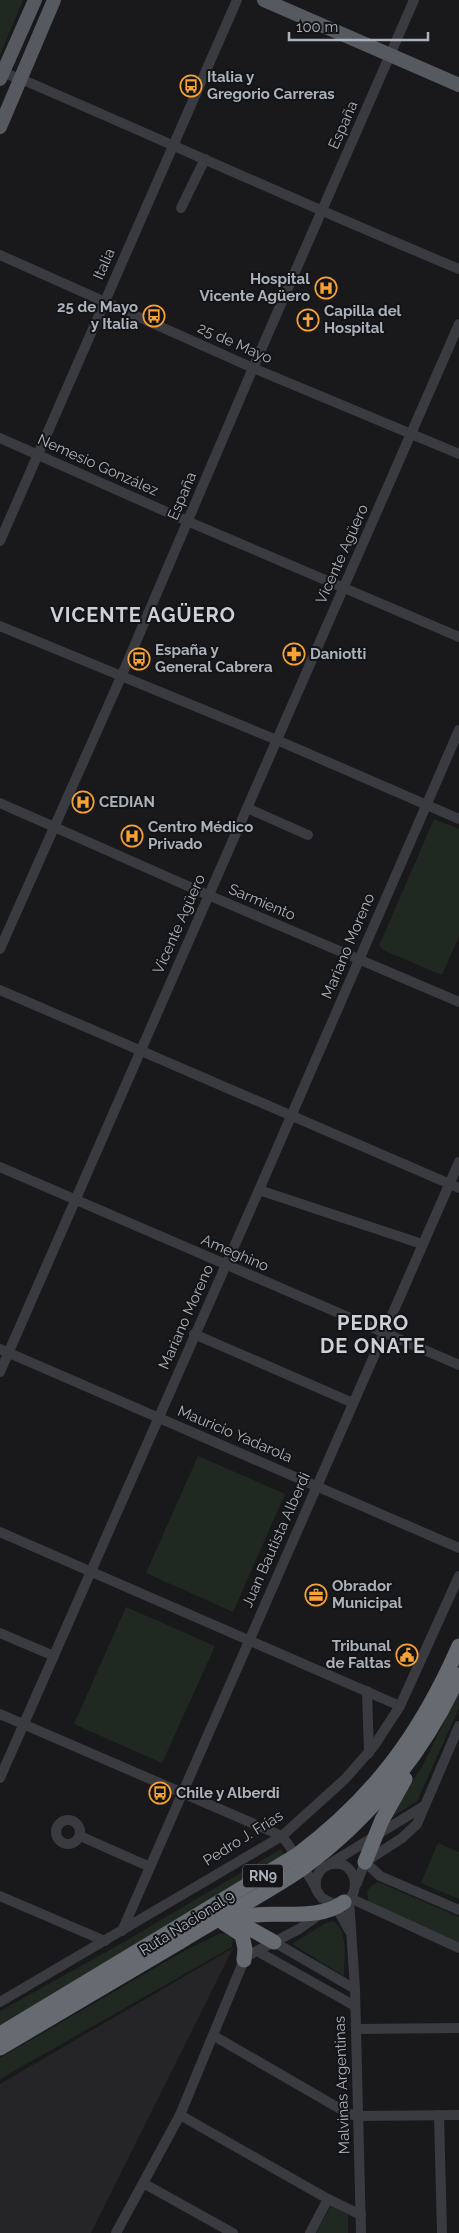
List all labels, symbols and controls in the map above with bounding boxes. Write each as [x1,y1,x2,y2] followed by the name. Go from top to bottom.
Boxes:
[289,10,428,42] scale bar
[296,18,338,36] text: 100 m
[207,68,335,103] place label: Italia y Gregorio Carreras
[179,74,203,98] bus stop icon: Italia y Gregorio Carreras
[324,98,362,152] street label: España
[89,246,119,282] street label: Italia
[199,270,310,305] place label: Hospital Vicente Agüero
[314,276,338,300] hospital icon: Hospital Vicente Agüero
[57,298,138,333] place label: 25 de Mayo y Italia
[324,302,402,337] place label: Capilla del Hospital
[142,304,166,328] bus stop icon: 25 de Mayo y Italia
[296,308,320,332] church icon: Capilla del Hospital
[195,319,275,367] street label: 25 de Mayo
[35,430,161,500] street label: Nemesio González
[164,469,200,523] street label: España
[312,501,372,607] street label: Vicente Agüero
[50,603,236,627] district label: VICENTE AGÜERO
[155,641,273,676] place label: España y General Cabrera
[282,642,306,666] pharmacy icon: Daniotti
[310,645,366,663] place label: Daniotti
[127,647,151,671] bus stop icon: España y General Cabrera
[71,790,95,814] hospital icon: CEDIAN
[99,793,155,811] place label: CEDIAN
[148,818,253,853] place label: Centro Médico Privado
[120,824,144,848] hospital icon: Centro Médico Privado
[149,871,209,977] street label: Vicente Agüero
[226,880,298,924] street label: Sarmiento
[318,890,378,1001] street label: Mariano Moreno
[198,1231,272,1275] street label: Ameghino
[155,1262,217,1372] street label: Mariano Moreno
[320,1311,426,1358] district label: PEDRO DE ONATE
[175,1402,295,1466] street label: Mauricio Yadarola
[238,1470,314,1610] street label: Juan Bautista Alberdi
[332,1577,403,1612] place label: Obrador Municipal
[304,1583,328,1607] office icon: Obrador Municipal
[326,1637,391,1672] place label: Tribunal de Faltas
[395,1643,419,1667] public building icon: Tribunal de Faltas
[148,1781,172,1805] bus stop icon: Chile y Alberdi
[176,1784,280,1802] place label: Chile y Alberdi
[200,1806,286,1870] street label: Pedro J. Frías
[243,1864,283,1888] road number: RN9
[136,1886,238,1959] street label: Ruta Nacional 9
[331,2016,353,2154] street label: Malvinas Argentinas

